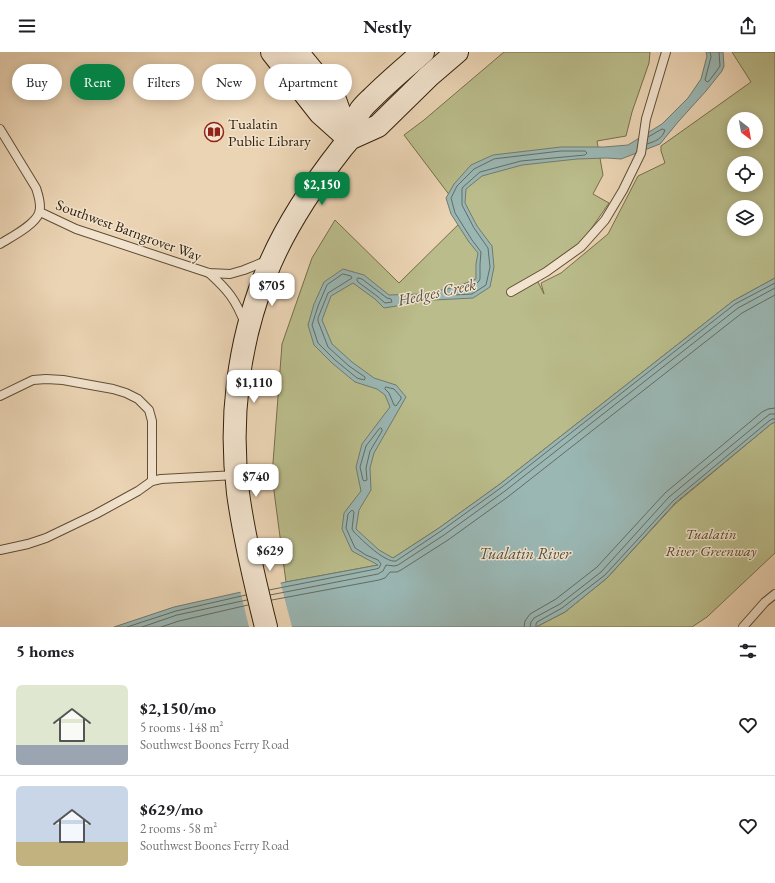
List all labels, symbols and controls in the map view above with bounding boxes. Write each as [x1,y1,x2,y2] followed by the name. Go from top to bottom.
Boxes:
[16,15,38,37] icon: menu
[363,15,412,38] text: Nestly
[737,15,759,37] icon: share
[12,64,62,100] chip: Buy
[70,64,125,100] chip: Rent
[133,64,194,100] chip: Filters
[202,64,256,100] chip: New
[264,64,352,100] chip: Apartment
[727,112,763,148] north arrow
[727,112,763,236] map controls
[228,114,311,150] place label: Tualatin Public Library
[203,121,225,143] library icon: Tualatin Public Library
[727,156,763,192] button: locate
[289,172,355,206] pin: $2,150
[304,176,340,193] text: $2,150
[53,195,205,265] street label: Southwest Barngrover Way
[727,200,763,236] button: layers
[248,273,296,307] pin: $705
[395,273,479,311] water label: Hedges Creek
[259,277,285,294] text: $705
[221,370,287,404] pin: $1,110
[236,374,272,391] text: $1,110
[232,464,280,498] pin: $740
[243,468,269,485] text: $740
[665,524,757,560] park label: Tualatin River Greenway
[246,538,294,572] pin: $629
[257,542,283,559] text: $629
[479,543,572,564] water label: Tualatin River
[16,640,74,662] text: 5 homes
[737,640,759,662] icon: filters
[140,697,216,719] text: $2,150/mo
[48,701,96,749] icon: home
[737,714,759,736] icon: heart
[140,719,224,736] text: 5 rooms · 148 m²
[140,736,289,753] text: Southwest Boones Ferry Road
[140,798,203,820] text: $629/mo
[48,802,96,850] icon: home
[737,815,759,837] icon: heart
[140,820,217,837] text: 2 rooms · 58 m²
[140,837,289,854] text: Southwest Boones Ferry Road

